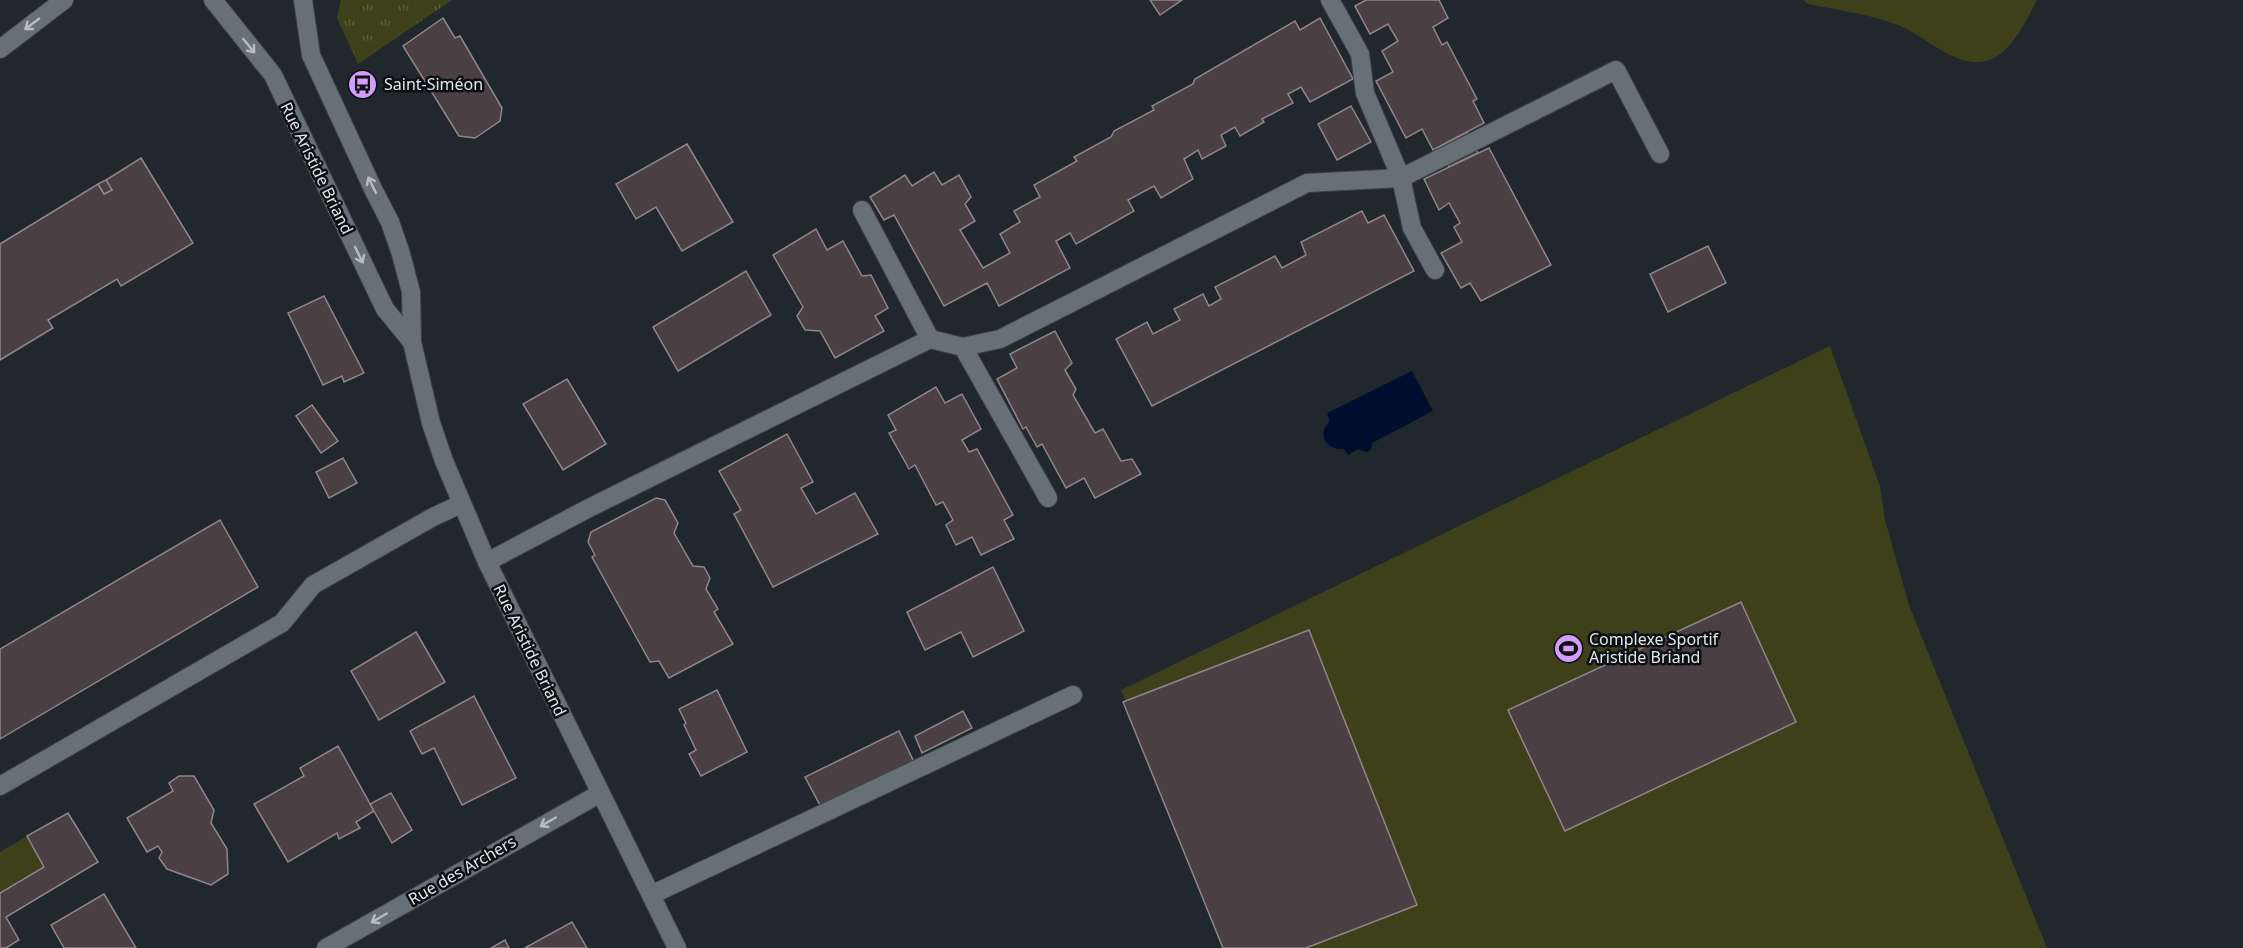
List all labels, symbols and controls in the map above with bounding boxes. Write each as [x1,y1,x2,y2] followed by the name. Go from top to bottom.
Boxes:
[25,18,41,31] one-way arrow
[242,38,256,53] one-way arrow
[347,68,379,100] bus stop icon: Saint-Siméon
[384,73,483,95] place label: Saint-Siméon
[275,98,359,238] street label: Rue Aristide Briand
[365,177,377,195] one-way arrow
[354,245,365,263] one-way arrow
[488,580,572,720] street label: Rue Aristide Briand
[1589,628,1720,668] place label: Complexe Sportif Aristide Briand
[1552,632,1584,664] sports icon: Complexe Sportif Aristide Briand
[540,816,557,828] one-way arrow
[404,830,520,910] street label: Rue des Archers
[370,913,388,924] one-way arrow

